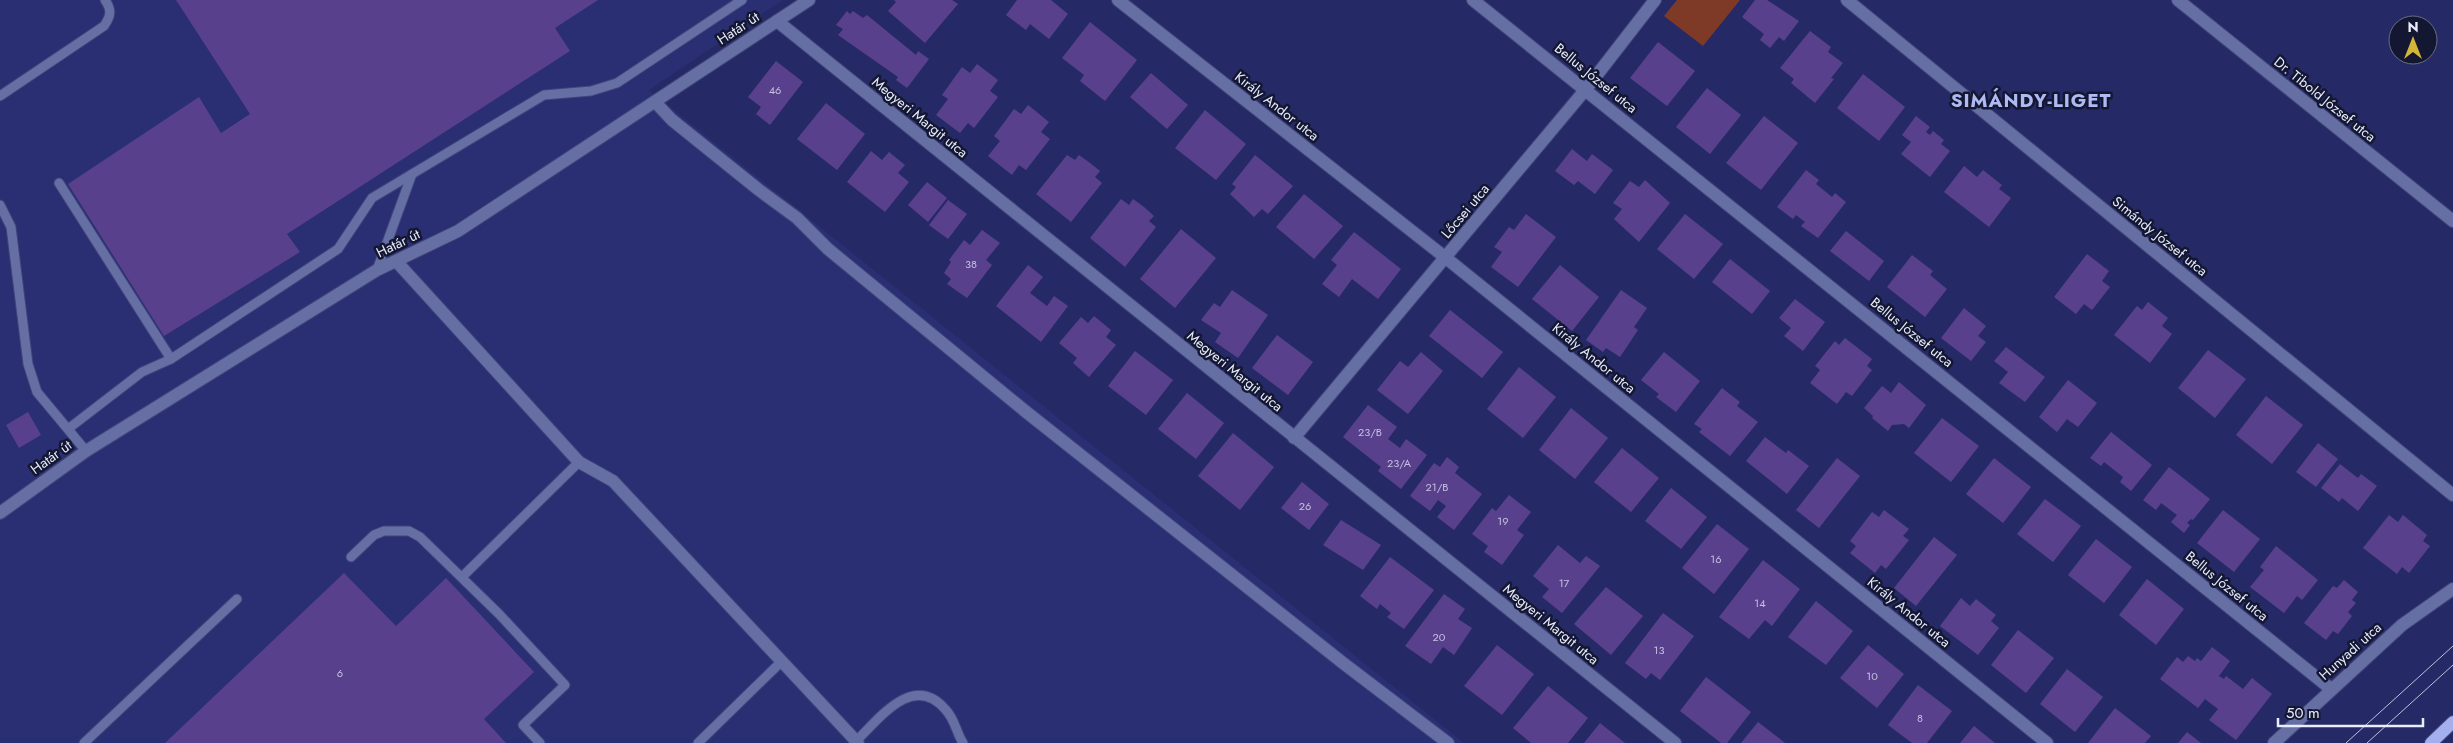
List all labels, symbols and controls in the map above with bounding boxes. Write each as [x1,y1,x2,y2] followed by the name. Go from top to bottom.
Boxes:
[713,7,764,49] street label: Határ út
[2388,15,2438,65] north arrow
[2407,17,2419,37] text: N
[1550,38,1642,118] street label: Bellus József utca
[2270,52,2380,146] street label: Dr. Tibold József utca
[1231,67,1323,145] street label: Király Andor utca
[868,72,972,162] street label: Megyeri Margit utca
[769,82,781,98] house number: 46
[1951,87,2111,114] district label: SIMÁNDY-LIGET
[1436,179,1494,243] street label: Lőcsei utca
[2108,191,2212,281] street label: Simándy József utca
[373,224,424,262] street label: Határ út
[965,256,977,272] house number: 38
[1866,292,1958,372] street label: Bellus József utca
[1548,318,1640,398] street label: Király Andor utca
[1183,326,1287,416] street label: Megyeri Margit utca
[1358,424,1382,440] house number: 23/B
[26,435,76,479] street label: Határ út
[1387,455,1412,471] house number: 23/A
[1425,479,1449,495] house number: 21/B
[1299,498,1311,514] house number: 26
[1497,513,1509,529] house number: 19
[2181,546,2273,626] street label: Bellus József utca
[1710,551,1722,567] house number: 16
[1863,572,1955,652] street label: Király Andor utca
[1559,575,1570,591] house number: 17
[1499,579,1603,669] street label: Megyeri Margit utca
[1754,595,1766,611] house number: 14
[2315,618,2385,684] street label: Hunyadi utca
[1433,629,1446,645] house number: 20
[1654,642,1664,658] house number: 13
[337,665,343,681] house number: 6
[1866,668,1878,684] house number: 10
[2278,696,2423,728] scale bar
[2286,702,2320,724] text: 50 m
[1917,710,1923,726] house number: 8

